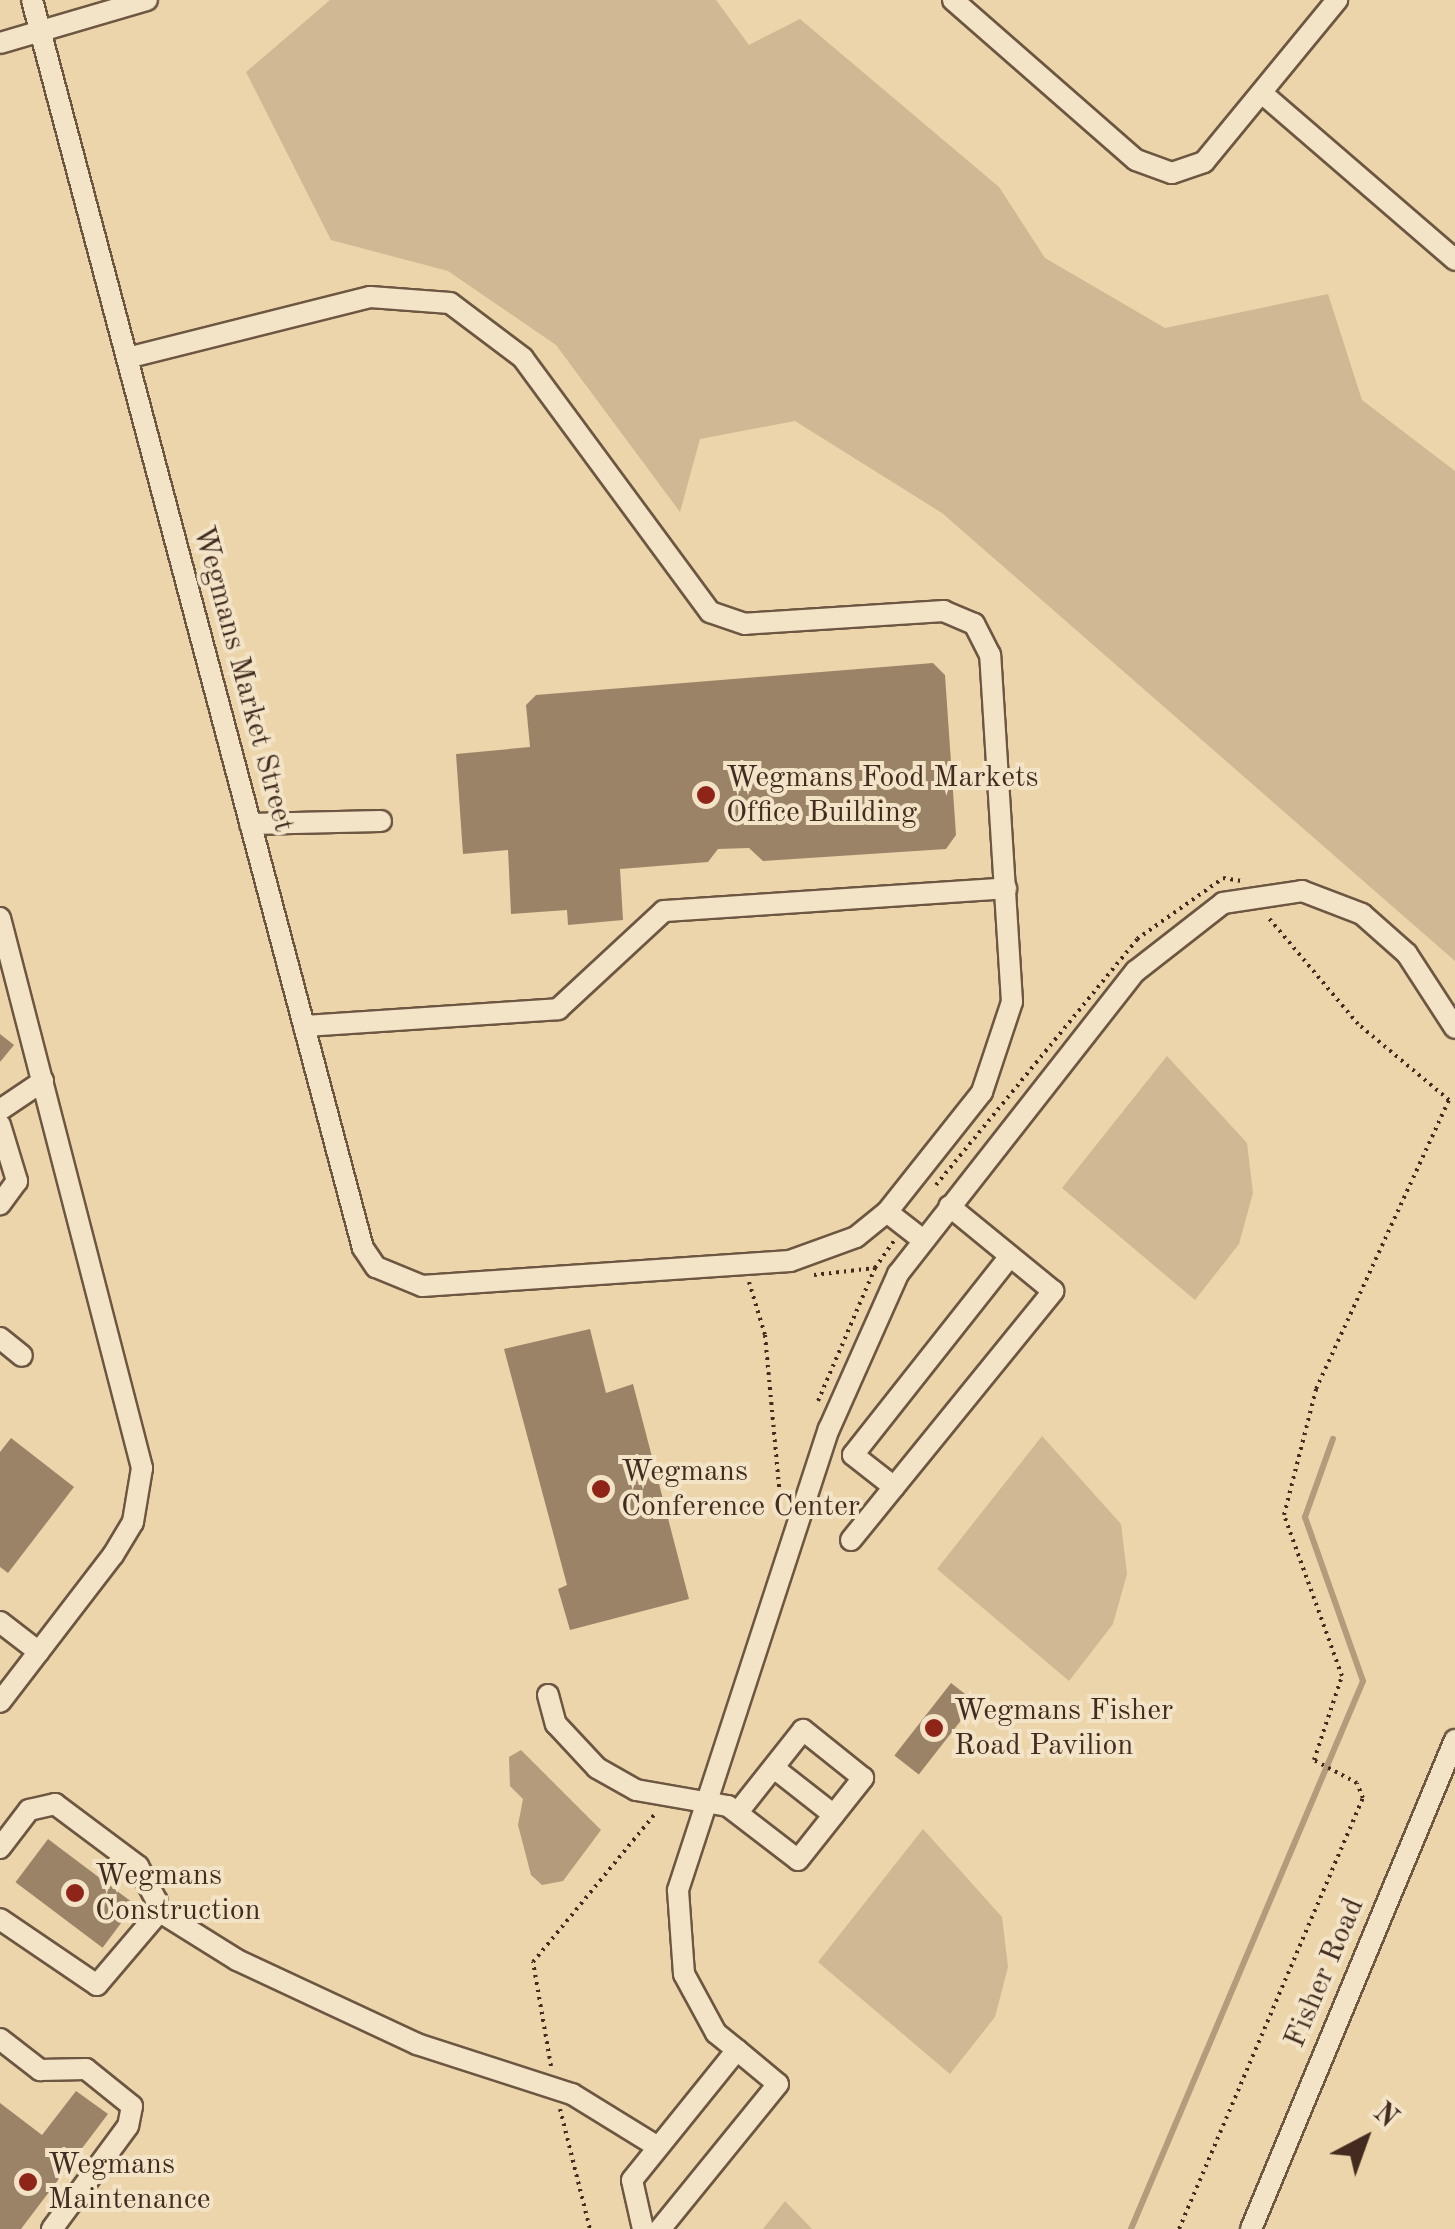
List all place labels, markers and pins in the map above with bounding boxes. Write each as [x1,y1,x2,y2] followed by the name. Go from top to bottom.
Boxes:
[726,760,1039,830] place label: Wegmans Food Markets Office Building
[695,784,717,806] marker: Wegmans Food Markets Office Building
[621,1454,860,1524] place label: Wegmans Conference Center
[590,1478,612,1500] marker: Wegmans Conference Center
[954,1693,1173,1764] place label: Wegmans Fisher Road Pavilion
[923,1717,945,1739] marker: Wegmans Fisher Road Pavilion
[95,1858,261,1928] place label: Wegmans Construction
[64,1882,86,1904] marker: Wegmans Construction
[48,2147,211,2218] place label: Wegmans Maintenance
[17,2171,39,2193] marker: Wegmans Maintenance

